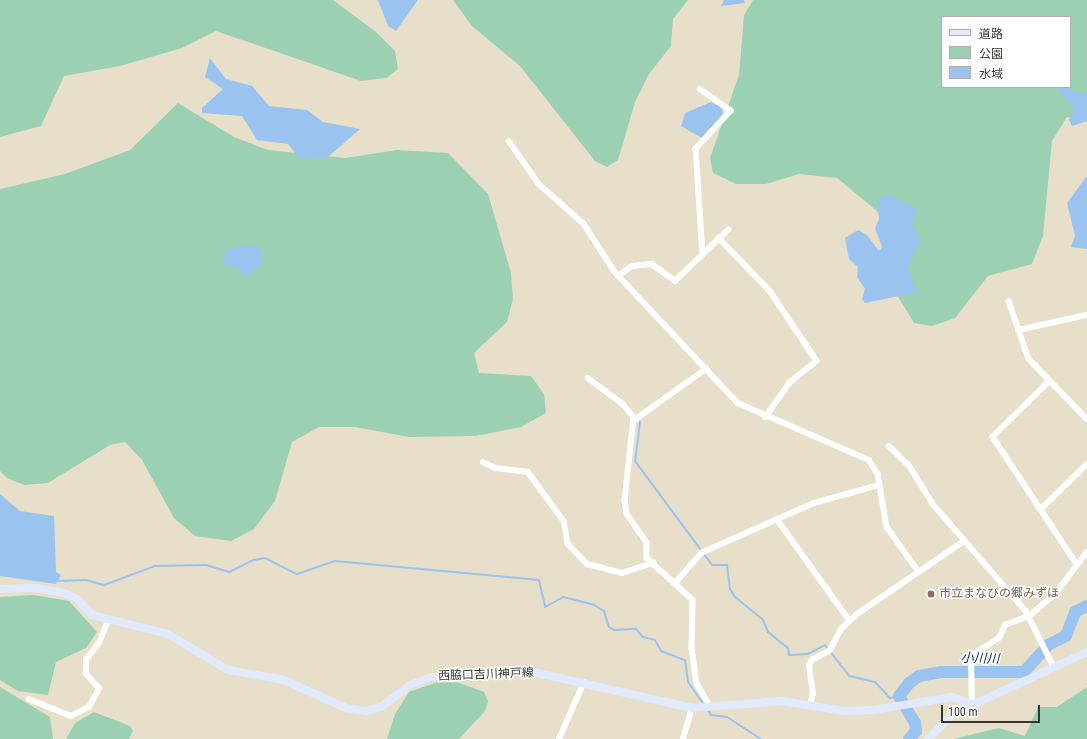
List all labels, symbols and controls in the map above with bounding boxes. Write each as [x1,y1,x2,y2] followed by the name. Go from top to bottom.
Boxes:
[941,16,1071,88] legend
[979,27,1003,41] text: 道路
[979,47,1003,61] text: 公園
[979,67,1003,81] text: 水域
[939,587,1059,601] place label: 市立まなびの郷みずほ
[926,589,936,599] marker: 市立まなびの郷みずほ
[960,651,1000,667] water label: 小川川
[438,666,534,684] street label: 西脇口吉川神戸線
[943,697,1042,723] scale bar
[948,705,978,719] text: 100 m

